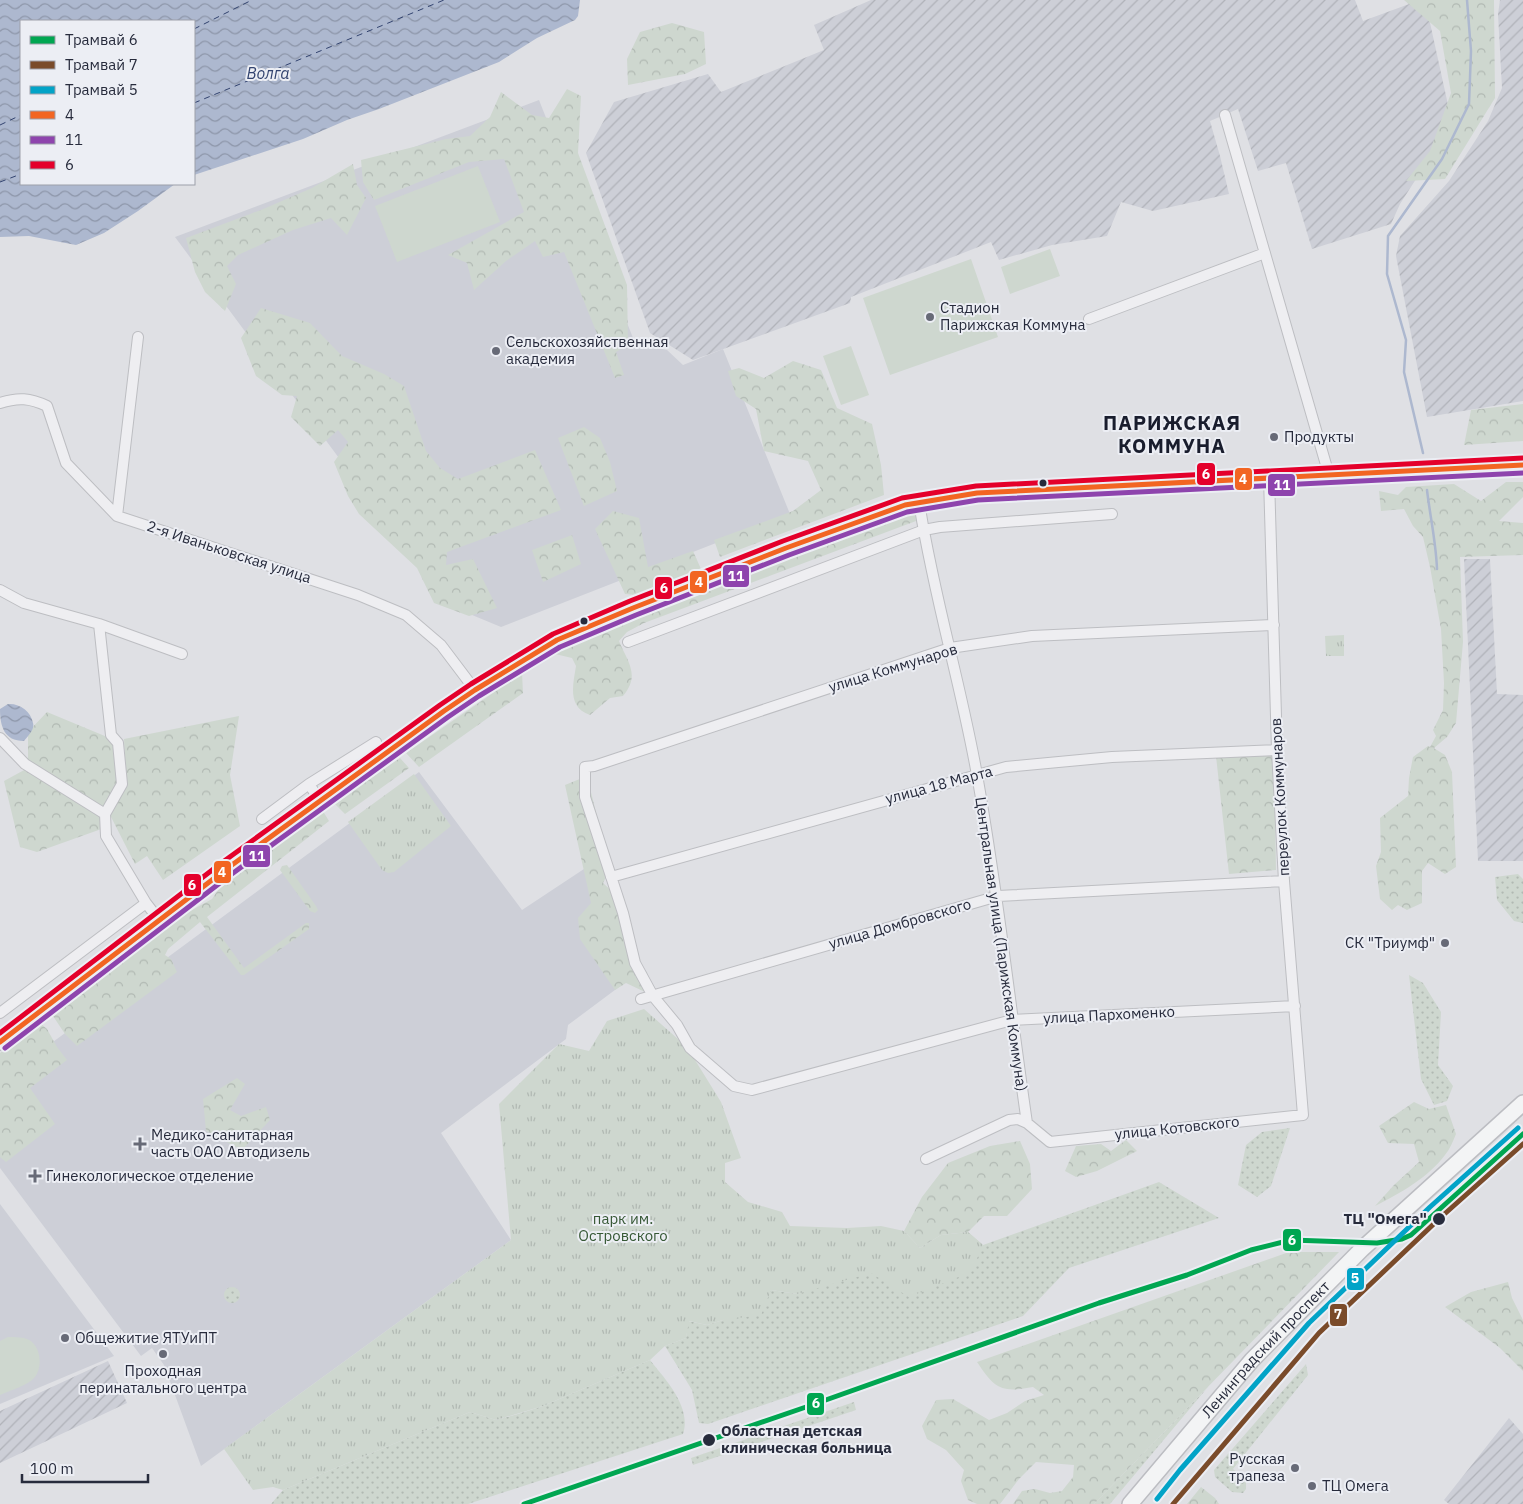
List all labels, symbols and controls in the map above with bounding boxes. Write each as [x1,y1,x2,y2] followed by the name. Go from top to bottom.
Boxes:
[20,20,195,185] legend
[65,30,138,49] text: Трамвай 6
[65,55,138,74] text: Трамвай 7
[246,63,290,83] water label: Волга
[65,80,138,99] text: Трамвай 5
[65,105,74,124] text: 4
[65,130,83,149] text: 11
[65,155,74,174] text: 6
[940,298,1086,334] place label: Стадион Парижская Коммуна
[924,311,936,323] marker: Стадион Парижская Коммуна
[506,332,669,368] place label: Сельскохозяйственная академия
[490,345,502,357] marker: Сельскохозяйственная академия
[1103,409,1241,459] district label: ПАРИЖСКАЯ КОММУНА
[1284,427,1354,446] place label: Продукты
[1268,431,1280,443] marker: Продукты
[1196,462,1216,486] line badge: 6
[1202,465,1210,483] text: 6
[1234,467,1253,491] line badge: 4
[1239,470,1247,488] text: 4
[1267,473,1296,497] line badge: 11
[1274,476,1291,494] text: 11
[1038,478,1048,488] unlabelled marker
[145,516,314,587] street label: 2-я Иваньковская улица
[722,564,750,588] line badge: 11
[728,567,745,585] text: 11
[689,570,708,594] line badge: 4
[695,573,703,591] text: 4
[654,576,673,600] line badge: 6
[660,579,668,597] text: 6
[579,616,589,626] unlabelled marker
[826,639,960,696] street label: улица Коммунаров
[1266,718,1293,877] street label: переулок Коммунаров
[883,761,995,808] street label: улица 18 Марта
[971,795,1032,1092] street label: Центральная улица (Парижская Коммуна)
[242,844,271,868] line badge: 11
[249,847,266,865] text: 11
[213,860,232,884] line badge: 4
[218,863,226,881] text: 4
[183,873,202,897] line badge: 6
[188,876,196,894] text: 6
[826,894,973,953] street label: улица Домбровского
[1345,933,1435,952] place label: СК "Триумф"
[1439,937,1451,949] marker: СК "Триумф"
[1043,1002,1175,1027] street label: улица Пархоменко
[1114,1112,1240,1143] street label: улица Котовского
[151,1125,310,1161] place label: Медико-санитарная часть ОАО Автодизель
[133,1137,147,1151] marker: Медико-санитарная часть ОАО Автодизель
[46,1166,254,1185] place label: Гинекологическое отделение
[28,1169,42,1183] marker: Гинекологическое отделение
[578,1209,668,1245] park label: парк им. Островского
[1344,1209,1427,1228] place label: ТЦ "Омега"
[1431,1211,1447,1227] marker: ТЦ "Омега"
[1282,1228,1302,1252] line badge: 6
[1288,1231,1296,1249] text: 6
[1346,1267,1365,1291] line badge: 5
[1351,1269,1359,1287] text: 5
[1197,1277,1334,1421] street label: Ленинградский проспект
[1329,1303,1348,1327] line badge: 7
[1334,1305,1342,1323] text: 7
[75,1328,217,1347] place label: Общежитие ЯТУиПТ
[59,1332,71,1344] marker: Общежитие ЯТУиПТ
[157,1348,169,1360] marker: Проходная перинатального центра
[79,1361,247,1397] place label: Проходная перинатального центра
[806,1392,825,1416] line badge: 6
[812,1394,820,1412] text: 6
[721,1421,892,1457] place label: Областная детская клиническая больница
[701,1432,717,1448] marker: Областная детская клиническая больница
[1229,1449,1285,1485] place label: Русская трапеза
[22,1452,149,1484] scale bar
[30,1459,74,1478] text: 100 m
[1289,1462,1301,1474] marker: Русская трапеза
[1322,1476,1389,1495] place label: ТЦ Омега
[1306,1480,1318,1492] marker: ТЦ Омега

